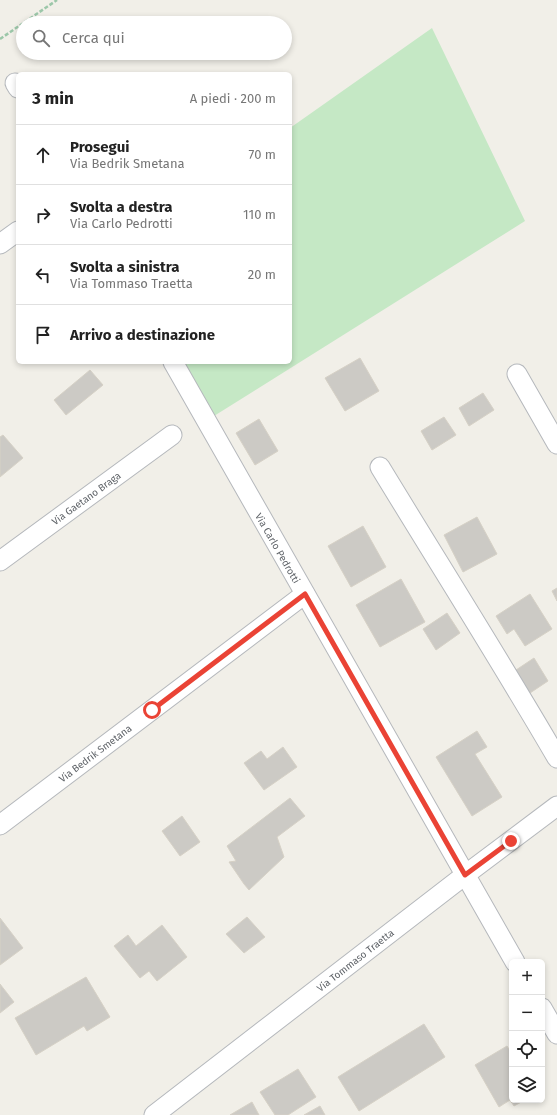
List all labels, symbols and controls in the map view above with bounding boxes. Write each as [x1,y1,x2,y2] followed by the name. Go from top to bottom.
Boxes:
[16,16,292,60] search box
[30,27,52,49] icon: search
[62,29,125,47] text: Cerca qui
[32,88,74,109] text: 3 min
[190,91,276,106] text: A piedi · 200 m
[70,138,129,156] text: Prosegui
[32,144,54,166] icon: ahead
[249,147,276,162] text: 70 m
[70,156,185,171] text: Via Bedrik Smetana
[70,198,172,216] text: Svolta a destra
[32,204,54,226] icon: right
[243,207,276,222] text: 110 m
[70,216,173,231] text: Via Carlo Pedrotti
[70,258,180,276] text: Svolta a sinistra
[32,264,54,286] icon: left
[248,267,276,282] text: 20 m
[70,276,193,291] text: Via Tommaso Traetta
[32,324,54,346] icon: arrive
[70,326,215,344] text: Arrivo a destinazione
[50,470,123,528] street label: Via Gaetano Braga
[252,511,302,586] street label: Via Carlo Pedrotti
[143,701,161,719] route start
[57,722,134,785] street label: Via Bedrik Smetana
[502,832,520,850] route end
[315,927,397,995] street label: Via Tommaso Traetta
[509,959,545,1103] map controls
[509,959,545,995] button: +
[509,995,545,1031] button: −
[509,1031,545,1067] button: locate
[509,1067,545,1103] button: layers

